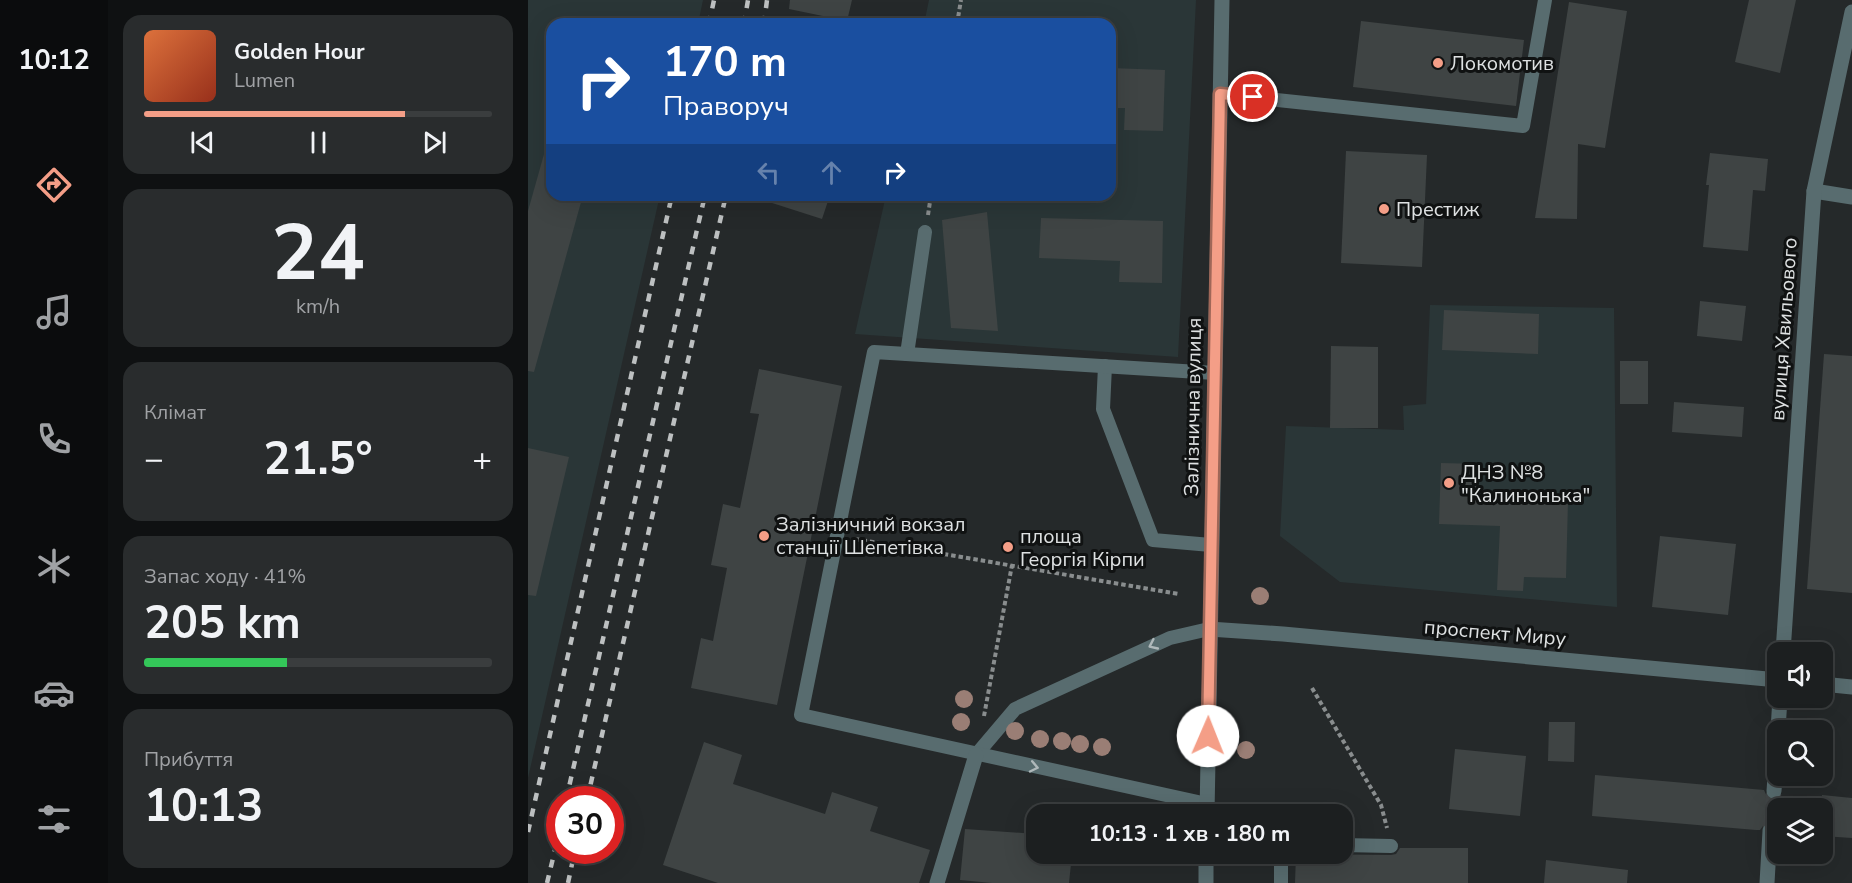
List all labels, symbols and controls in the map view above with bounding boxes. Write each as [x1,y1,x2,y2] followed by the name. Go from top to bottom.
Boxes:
[663,34,787,91] text: 170 m
[234,37,365,67] text: Golden Hour
[18,42,90,79] text: 10:12
[564,42,642,120] icon: right
[1450,50,1554,77] place label: Локомотив
[1431,56,1445,70] marker: Локомотив
[234,67,295,94] text: Lumen
[1227,71,1278,122] pin
[1236,80,1269,113] icon: arrive
[663,88,789,125] text: Праворуч
[186,126,219,159] icon: previous
[302,126,335,159] icon: pause
[418,126,451,159] icon: next
[752,156,785,189] icon: left
[815,156,848,189] icon: ahead
[878,156,911,189] icon: right
[33,164,75,206] icon: directions
[1396,196,1480,223] place label: Престиж
[271,200,365,307] text: 24
[1377,202,1391,216] marker: Престиж
[1764,237,1804,421] street label: вулиця Хвильового
[33,291,75,333] icon: music
[296,293,340,320] text: km/h
[1178,317,1208,497] street label: Залізнична вулиця
[144,399,206,426] text: Клімат
[33,418,75,460] icon: phone
[263,429,373,490] text: 21.5°
[144,437,164,482] text: −
[472,437,492,482] text: +
[1461,459,1590,509] place label: ДНЗ №8 "Калинонька"
[1442,476,1456,490] marker: ДНЗ №8 "Калинонька"
[776,511,966,561] place label: Залізничний вокзал станції Шепетівка
[1020,523,1145,573] place label: площа Георгія Кірпи
[757,529,771,543] marker: Залізничний вокзал станції Шепетівка
[1001,540,1015,554] marker: площа Георгія Кірпи
[33,545,75,587] icon: climate
[144,563,306,590] text: Запас ходу · 41%
[144,593,301,654] text: 205 km
[1423,613,1568,653] street label: проспект Миру
[1149,638,1160,650] one-way arrow
[1767,642,1833,864] map controls
[1767,642,1833,708] button: sound
[33,672,75,714] icon: car
[1176,704,1240,768] position arrow
[1767,720,1833,786] button: search
[144,746,233,773] text: Прибуття
[1028,760,1038,773] one-way arrow
[144,776,263,837] text: 10:13
[546,786,624,864] speed limit sign: 30
[33,798,75,840] icon: filters
[1767,798,1833,864] button: layers
[1089,819,1290,849] text: 10:13 · 1 хв · 180 m

